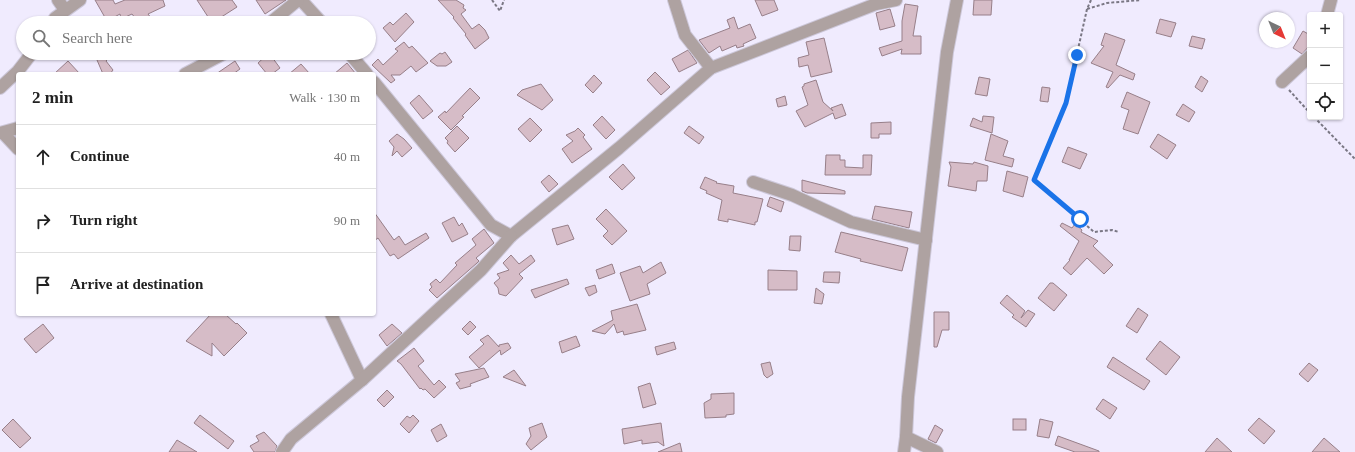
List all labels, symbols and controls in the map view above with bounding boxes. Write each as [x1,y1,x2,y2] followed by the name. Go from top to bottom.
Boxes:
[1259,12,1295,48] north arrow
[1307,12,1343,120] map controls
[1307,12,1343,48] button: +
[16,16,376,60] search box
[30,27,52,49] icon: search
[62,30,132,46] text: Search here
[1068,46,1086,64] route end
[1307,48,1343,84] button: −
[1307,84,1343,120] button: locate
[32,88,73,107] text: 2 min
[289,90,360,105] text: Walk · 130 m
[32,146,54,168] icon: ahead
[70,148,129,164] text: Continue
[334,149,360,164] text: 40 m
[32,210,54,232] icon: right
[1071,210,1089,228] route start
[70,212,137,228] text: Turn right
[334,213,360,228] text: 90 m
[32,274,54,296] icon: arrive
[70,276,203,292] text: Arrive at destination

